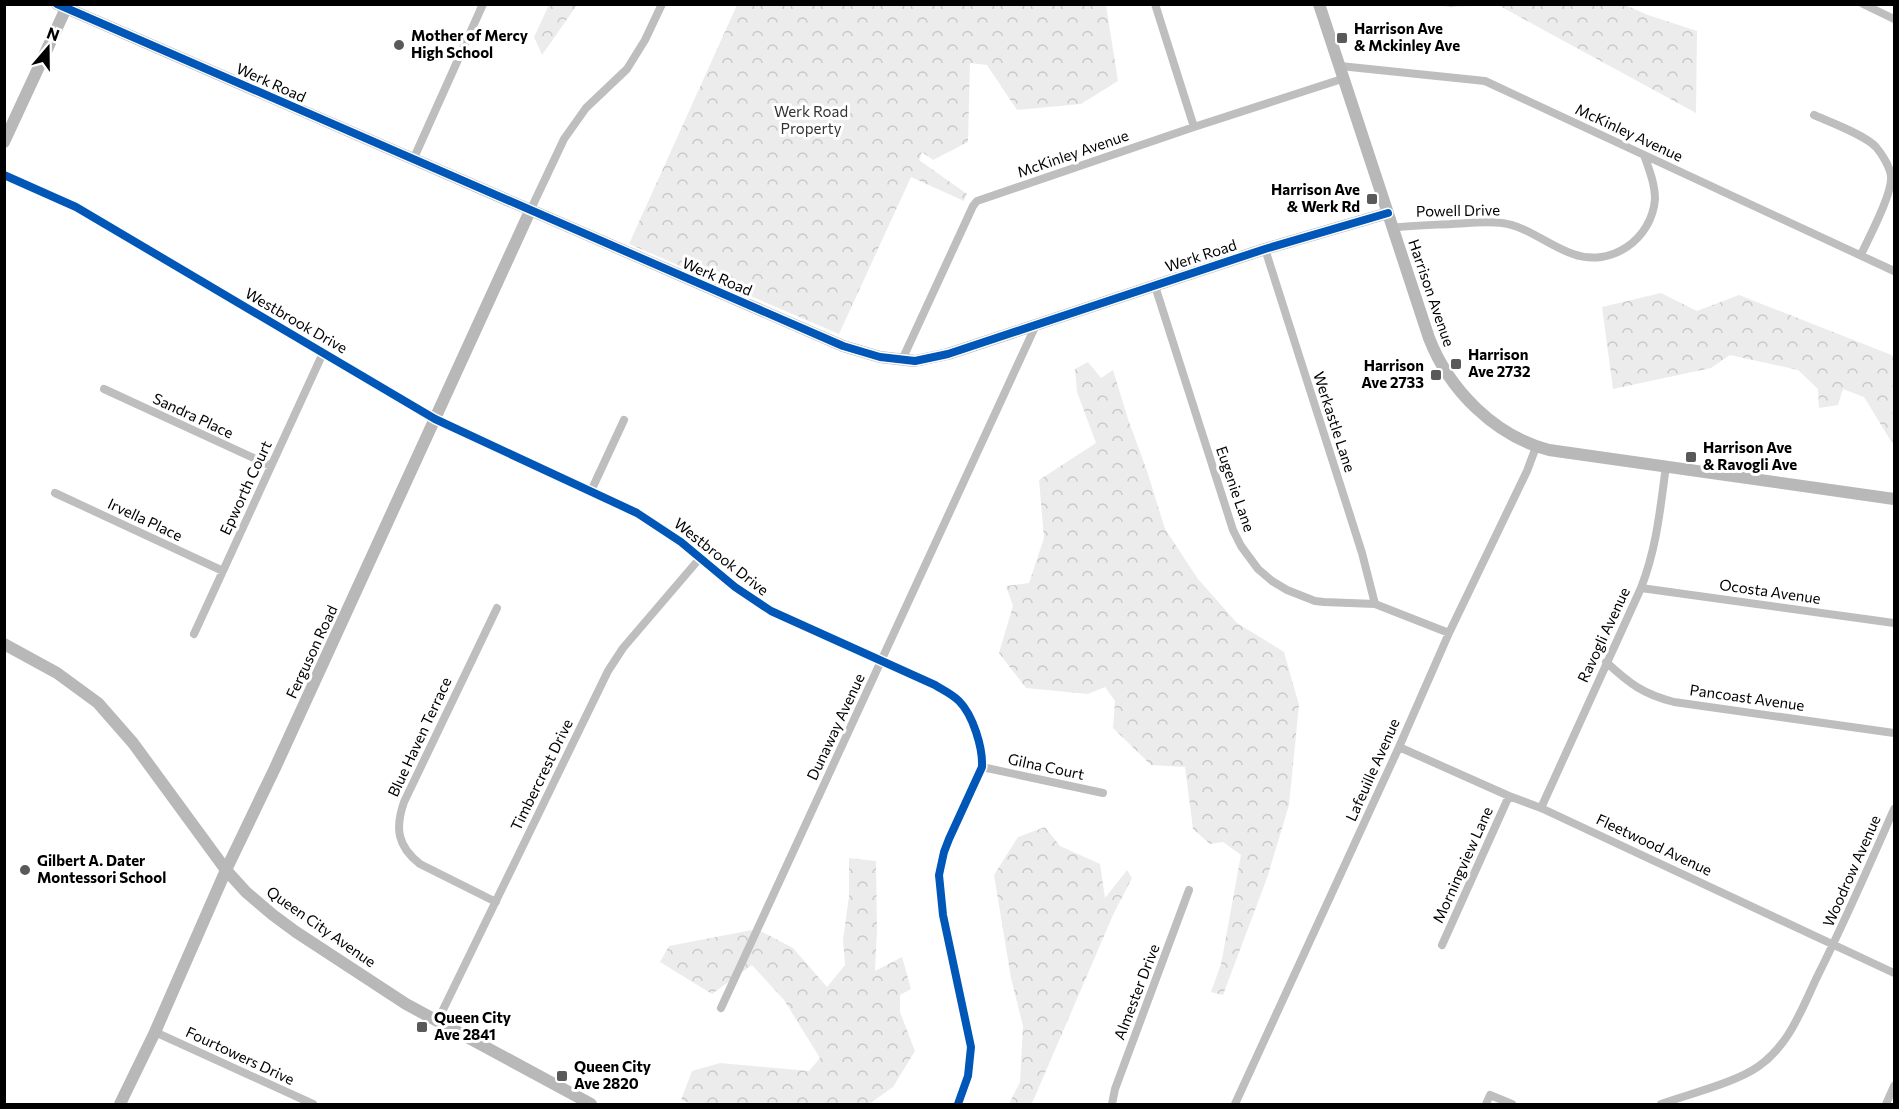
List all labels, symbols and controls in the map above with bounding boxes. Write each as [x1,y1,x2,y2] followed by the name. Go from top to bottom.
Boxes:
[18,18,78,78] north arrow
[1354,19,1460,54] place label: Harrison Ave & Mckinley Ave
[44,22,62,44] text: N
[411,26,529,61] place label: Mother of Mercy High School
[1335,31,1349,45] marker: Harrison Ave & Mckinley Ave
[392,38,406,52] marker: Mother of Mercy High School
[234,59,309,105] street label: Werk Road
[1573,99,1686,165] street label: McKinley Avenue
[774,102,848,137] park label: Werk Road Property
[1015,126,1131,181] street label: McKinley Avenue
[1271,180,1360,215] place label: Harrison Ave & Werk Rd
[1365,192,1379,206] marker: Harrison Ave & Werk Rd
[1416,200,1500,220] street label: Powell Drive
[1163,235,1239,275] street label: Werk Road
[1405,237,1459,349] street label: Harrison Avenue
[680,253,755,299] street label: Werk Road
[242,284,351,357] street label: Westbrook Drive
[1468,345,1531,380] place label: Harrison Ave 2732
[1361,356,1424,391] place label: Harrison Ave 2733
[1449,357,1463,371] marker: Harrison Ave 2732
[1429,368,1443,382] marker: Harrison Ave 2733
[1310,369,1360,474] street label: Werkastle Lane
[150,389,237,442] street label: Sandra Place
[215,438,275,537] street label: Epworth Court
[1703,438,1797,473] place label: Harrison Ave & Ravogli Ave
[1213,443,1259,534] street label: Eugenie Lane
[1684,450,1698,464] marker: Harrison Ave & Ravogli Ave
[105,494,186,544] street label: Irvella Place
[671,514,772,599] street label: Westbrook Drive
[1718,575,1822,607] street label: Ocosta Avenue
[1573,584,1633,685] street label: Ravogli Avenue
[282,602,341,701] street label: Ferguson Road
[802,670,868,783] street label: Dunaway Avenue
[384,674,455,799] street label: Blue Haven Terrace
[1689,680,1806,714] street label: Pancoast Avenue
[1341,715,1403,824] street label: Lafeuille Avenue
[506,716,576,833] street label: Timbercrest Drive
[1006,749,1086,783] street label: Gilna Court
[1428,804,1496,926] street label: Morningview Lane
[1594,809,1715,879] street label: Fleetwood Avenue
[1818,812,1884,929] street label: Woodrow Avenue
[37,851,166,886] place label: Gilbert A. Dater Montessori School
[18,863,32,877] marker: Gilbert A. Dater Montessori School
[264,882,380,971] street label: Queen City Avenue
[1110,941,1163,1042] street label: Almester Drive
[434,1008,512,1043] place label: Queen City Ave 2841
[415,1020,429,1034] marker: Queen City Ave 2841
[183,1022,298,1088] street label: Fourtowers Drive
[574,1057,652,1092] place label: Queen City Ave 2820
[555,1069,569,1083] marker: Queen City Ave 2820

